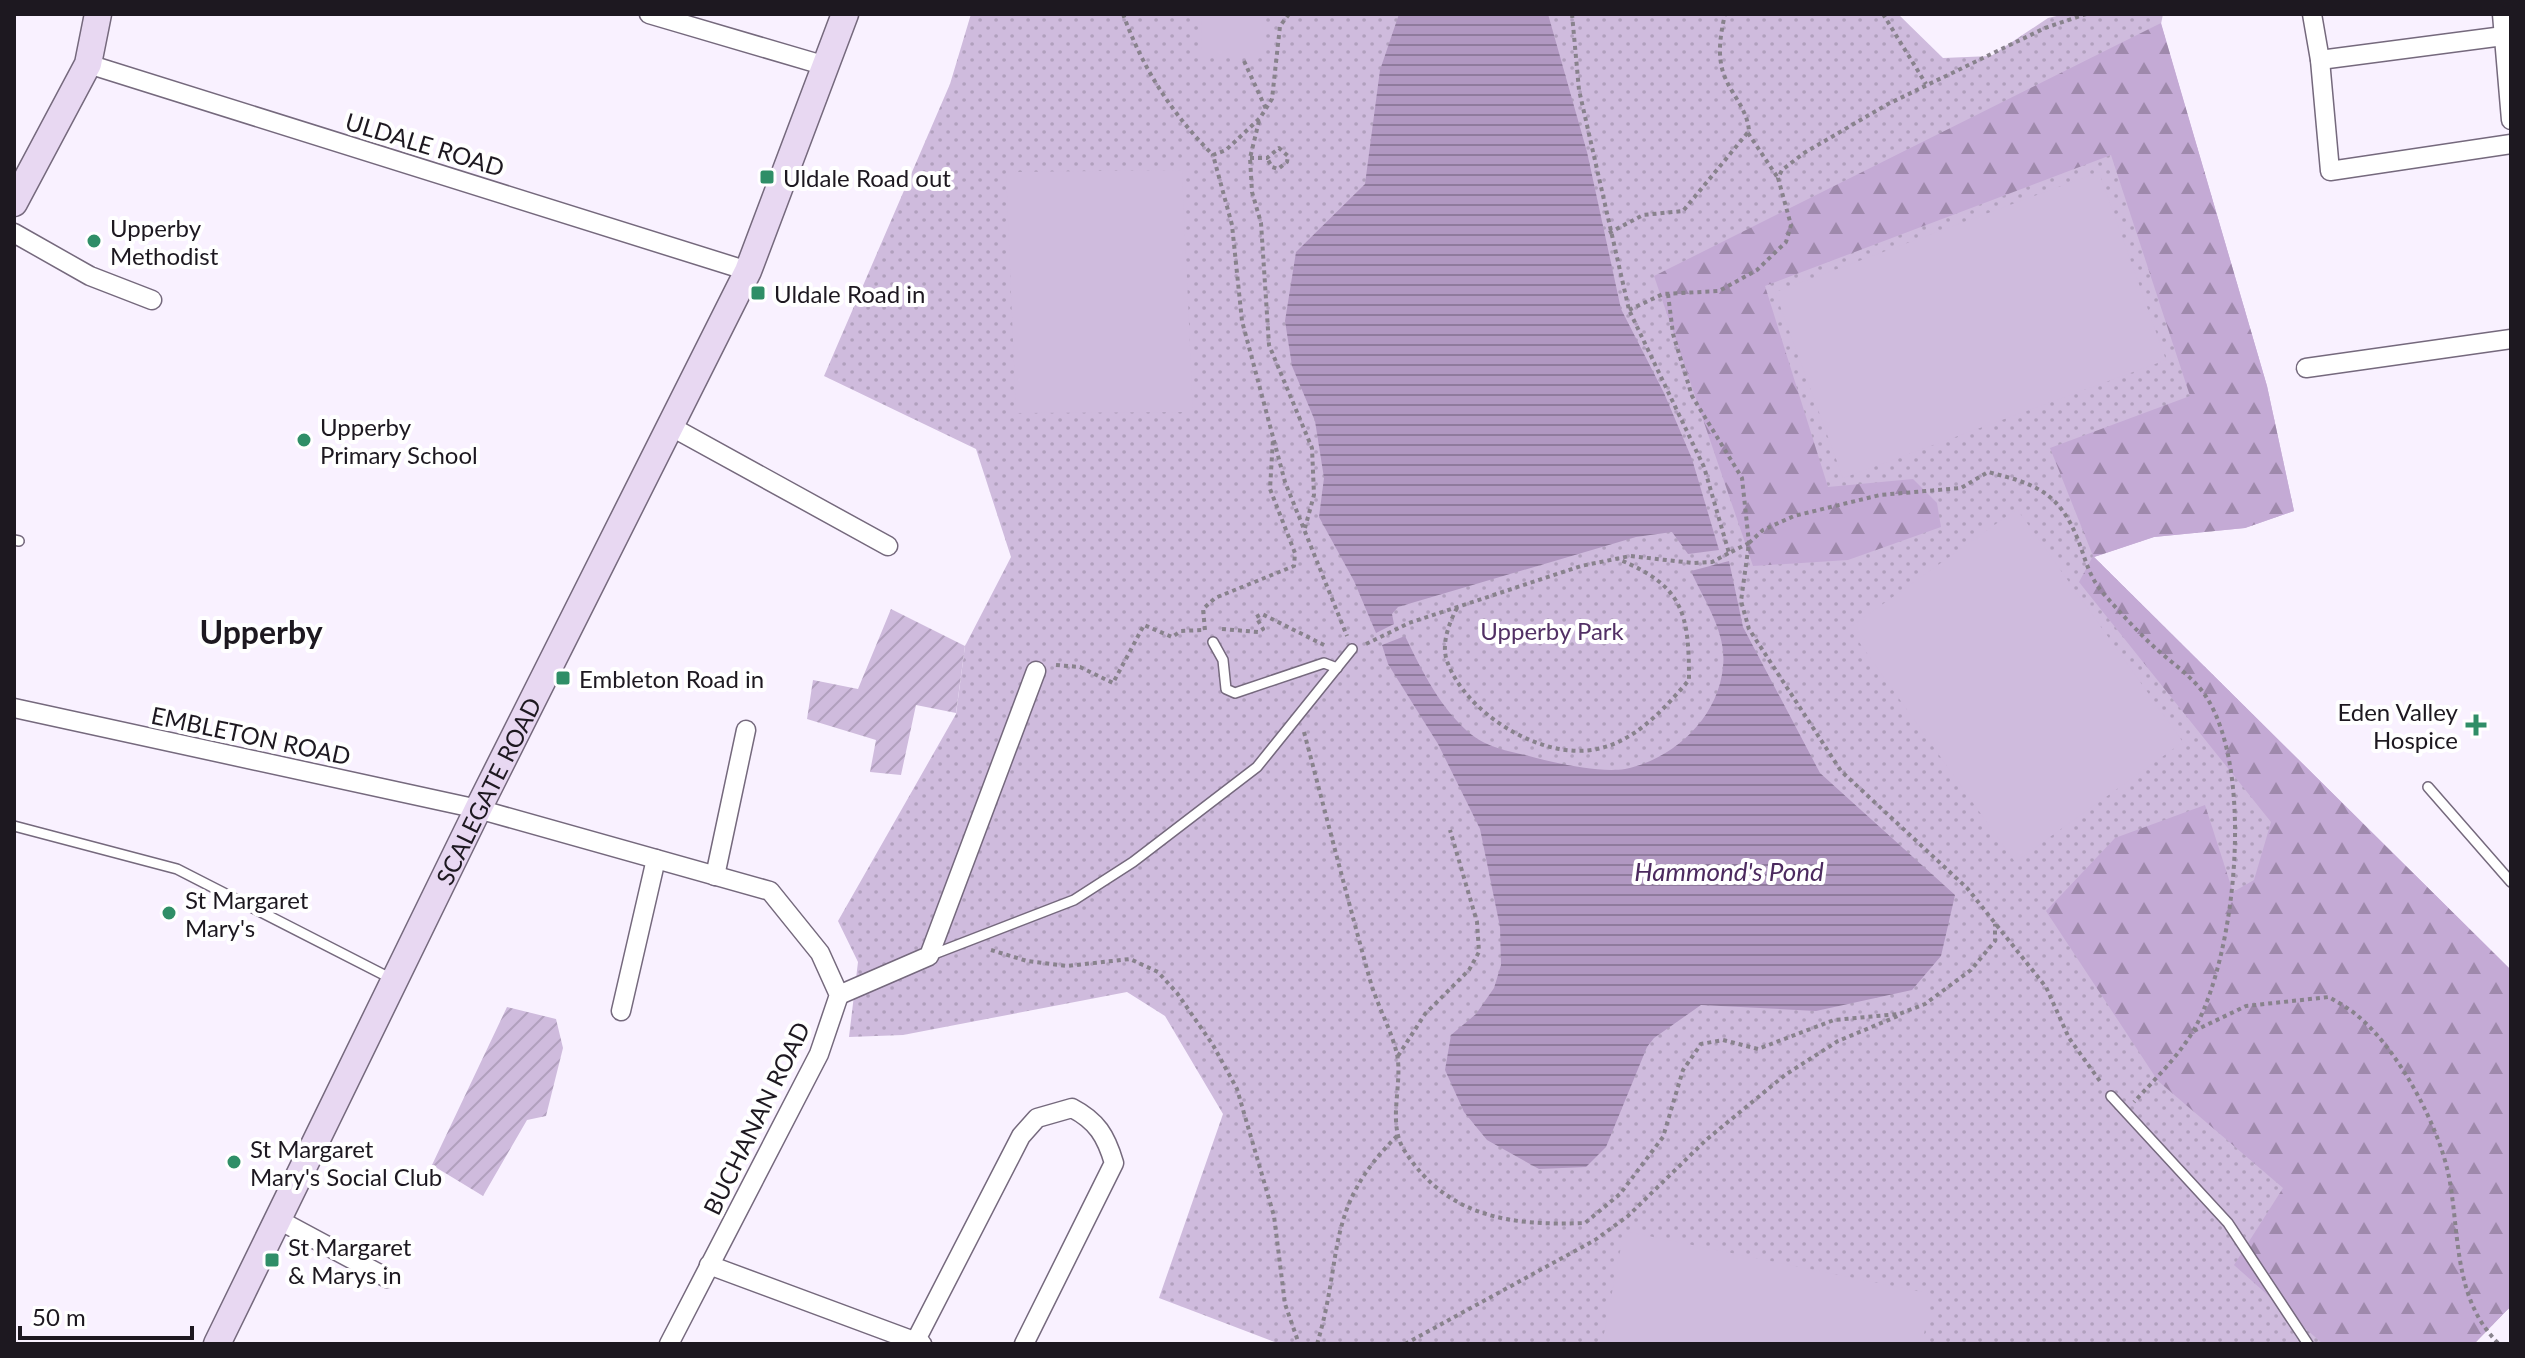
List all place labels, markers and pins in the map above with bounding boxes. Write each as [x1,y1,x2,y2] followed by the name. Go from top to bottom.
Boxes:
[783,163,951,192] place label: Uldale Road out
[758,168,776,186] marker: Uldale Road out
[110,213,219,270] place label: Upperby Methodist
[85,232,103,250] marker: Upperby Methodist
[774,279,925,308] place label: Uldale Road in
[749,284,767,302] marker: Uldale Road in
[320,412,478,469] place label: Upperby Primary School
[295,431,313,449] marker: Upperby Primary School
[579,664,764,693] place label: Embleton Road in
[554,669,572,687] marker: Embleton Road in
[2337,697,2459,754] place label: Eden Valley Hospice
[2465,714,2487,736] marker: Eden Valley Hospice
[185,885,309,942] place label: St Margaret Mary's
[160,904,178,922] marker: St Margaret Mary's
[250,1134,442,1191] place label: St Margaret Mary's Social Club
[225,1153,243,1171] marker: St Margaret Mary's Social Club
[288,1232,412,1289] place label: St Margaret & Marys in
[263,1251,281,1269] marker: St Margaret & Marys in

